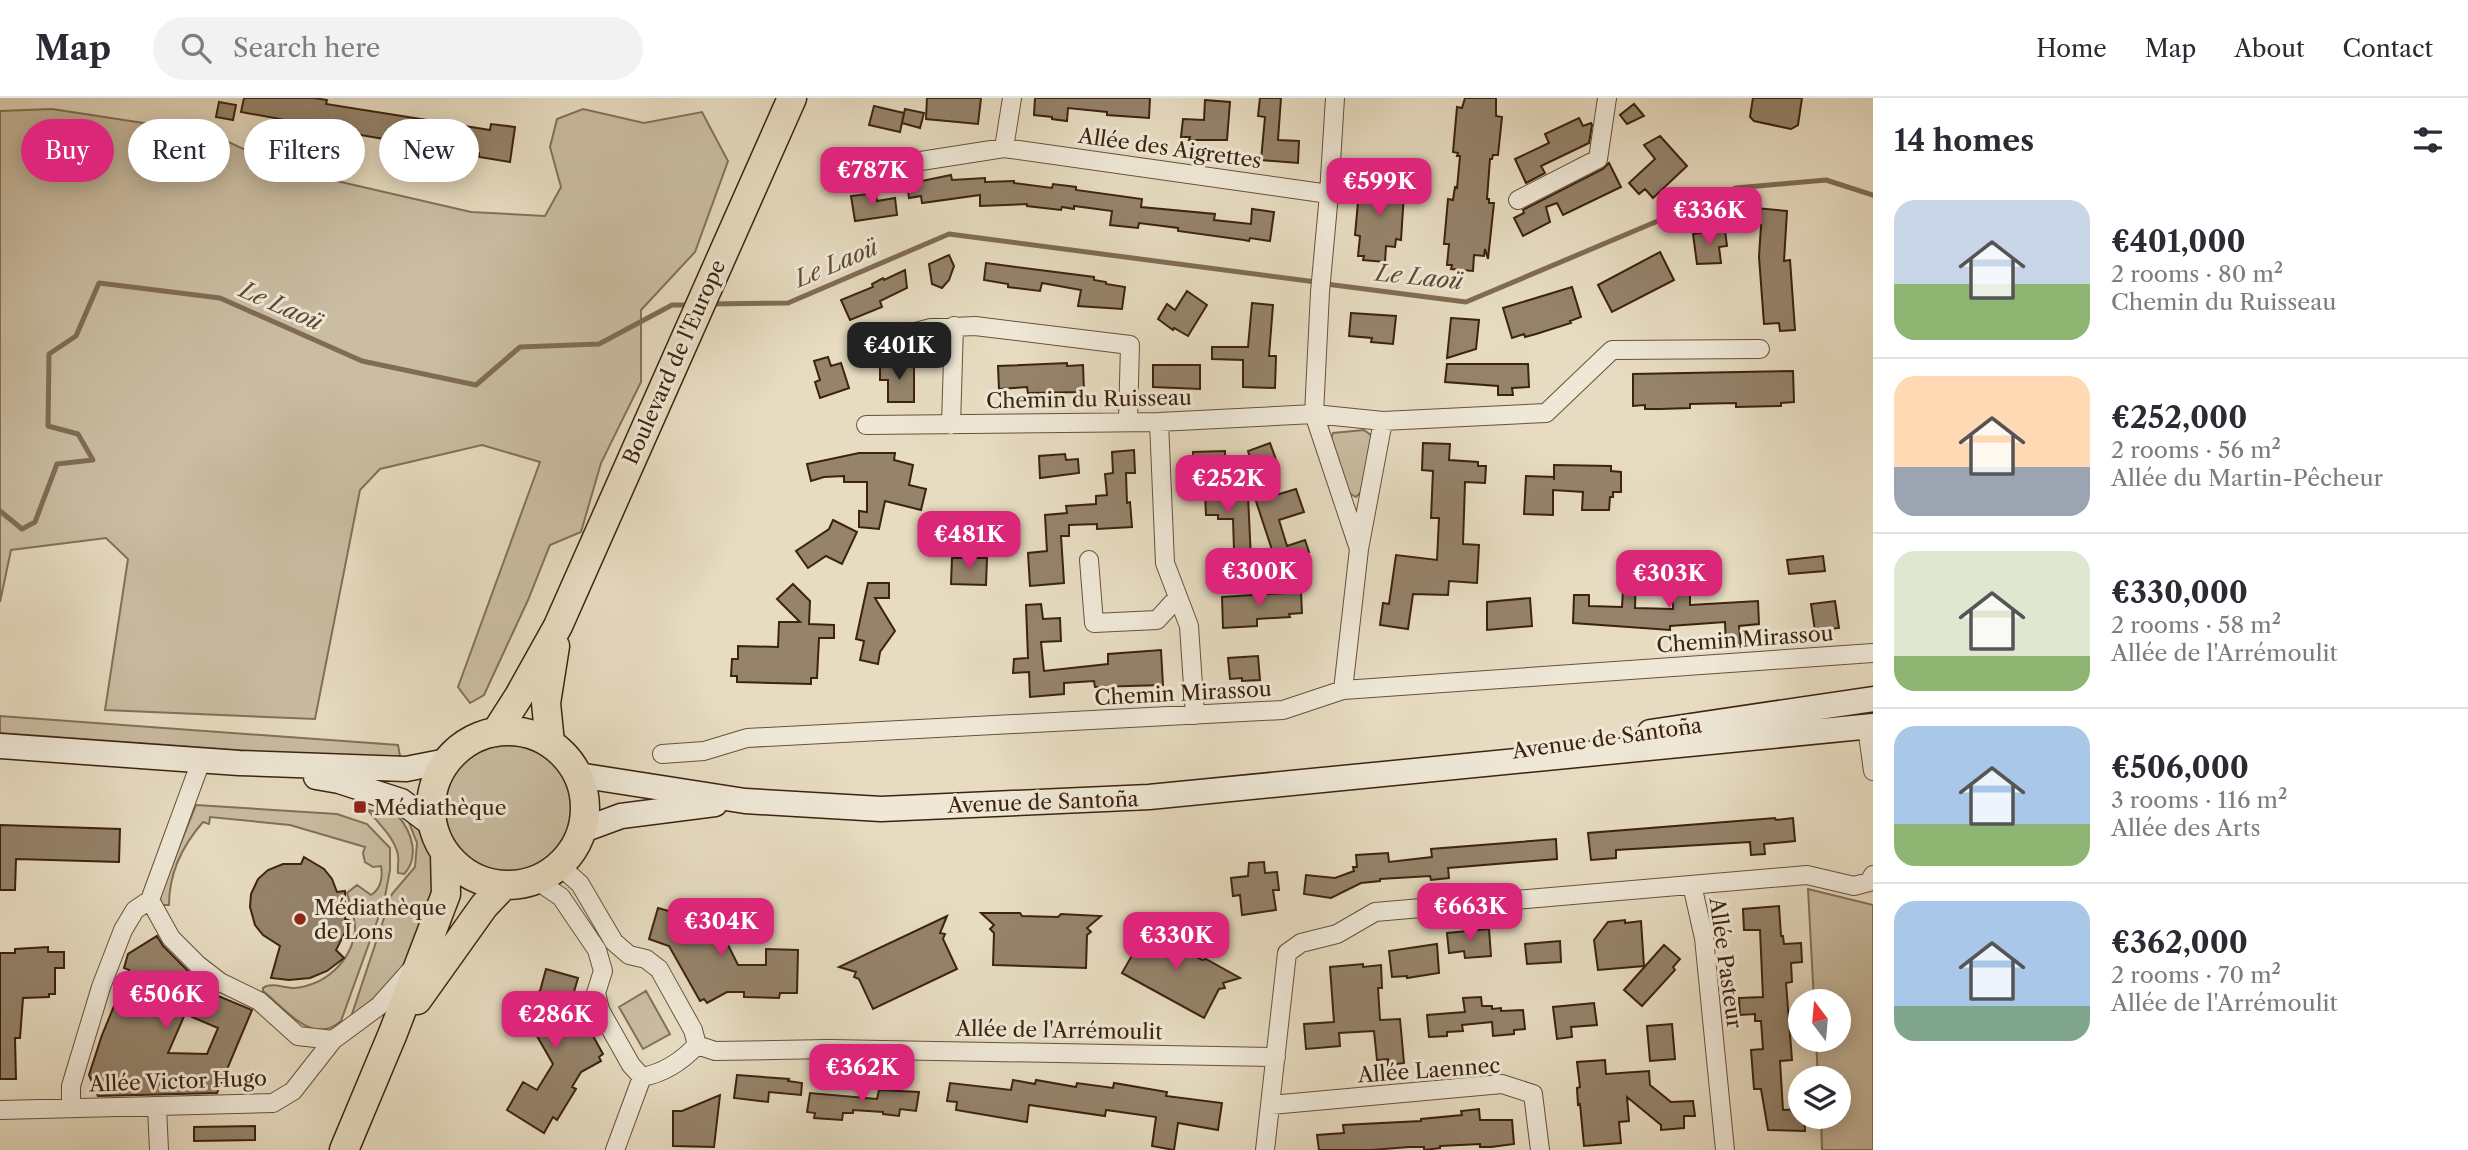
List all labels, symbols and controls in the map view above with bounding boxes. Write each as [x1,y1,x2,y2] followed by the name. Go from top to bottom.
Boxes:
[153,17,643,80] search box
[35,28,111,69] text: Map
[177,29,215,67] icon: search
[233,32,380,64] text: Search here
[2036,34,2107,63] text: Home
[2145,34,2196,63] text: Map
[2234,34,2305,63] text: About
[2343,34,2433,63] text: Contact
[21,119,114,182] chip: Buy
[128,119,230,182] chip: Rent
[244,119,365,182] chip: Filters
[379,119,479,182] chip: New
[2409,121,2447,159] icon: filters
[1894,122,2034,159] text: 14 homes
[1076,123,1263,173] street label: Allée des Aigrettes
[823,148,921,207] pin: €787K
[836,156,908,184] text: €787K
[1330,158,1428,218] pin: €599K
[1342,167,1416,195] text: €599K
[1660,188,1758,247] pin: €336K
[1673,196,1745,224] text: €336K
[2111,223,2246,260] text: €401,000
[1950,228,2034,312] icon: home
[789,233,882,294] water label: Le Laoü
[618,256,730,468] street label: Boulevard de l'Europe
[1372,258,1464,296] water label: Le Laoü
[2111,260,2283,288] text: 2 rooms · 80 m²
[234,275,327,337] water label: Le Laoü
[2111,288,2336,316] text: Chemin du Ruisseau
[850,322,948,382] pin: €401K
[863,331,935,359] text: €401K
[986,385,1192,413] street label: Chemin du Ruisseau
[2111,399,2247,436] text: €252,000
[1950,404,2034,488] icon: home
[2111,436,2281,464] text: 2 rooms · 56 m²
[1179,456,1277,515] pin: €252K
[1192,464,1264,492] text: €252K
[2111,464,2383,492] text: Allée du Martin-Pêcheur
[920,512,1018,571] pin: €481K
[933,520,1005,548] text: €481K
[1210,548,1308,608] pin: €300K
[1620,550,1718,610] pin: €303K
[1221,557,1297,585] text: €300K
[1632,559,1706,587] text: €303K
[2111,574,2248,611] text: €330,000
[1950,579,2034,663] icon: home
[2111,611,2281,639] text: 2 rooms · 58 m²
[1656,620,1834,658] street label: Chemin Mirassou
[2111,639,2338,667] text: Allée de l'Arrémoulit
[1094,676,1272,710] street label: Chemin Mirassou
[1510,712,1704,764] street label: Avenue de Santoña
[2111,749,2249,786] text: €506,000
[1950,754,2034,838] icon: home
[946,786,1140,818] street label: Avenue de Santoña
[2111,786,2287,814] text: 3 rooms · 116 m²
[374,795,506,820] place label: Médiathèque
[352,799,368,815] marker: Médiathèque
[2111,814,2261,842] text: Allée des Arts
[1421,884,1519,943] pin: €663K
[1433,892,1507,920] text: €663K
[314,895,446,944] place label: Médiathèque de Lons
[1704,895,1748,1030] street label: Allée Pasteur
[672,898,770,958] pin: €304K
[684,907,758,935] text: €304K
[292,911,308,927] marker: Médiathèque de Lons
[1127,912,1225,972] pin: €330K
[1139,921,1213,949] text: €330K
[2111,924,2248,961] text: €362,000
[1950,929,2034,1013] icon: home
[2111,961,2281,989] text: 2 rooms · 70 m²
[117,972,215,1031] pin: €506K
[129,980,203,1008] text: €506K
[1788,989,1852,1052] north arrow
[1788,989,1851,1129] map controls
[2111,989,2338,1017] text: Allée de l'Arrémoulit
[506,992,604,1051] pin: €286K
[518,1000,592,1028] text: €286K
[954,1016,1163,1044] street label: Allée de l'Arrémoulit
[813,1044,911,1104] pin: €362K
[825,1053,899,1081] text: €362K
[1356,1053,1501,1088] street label: Allée Laennec
[88,1065,267,1097] street label: Allée Victor Hugo
[1788,1066,1851,1129] button: layers

